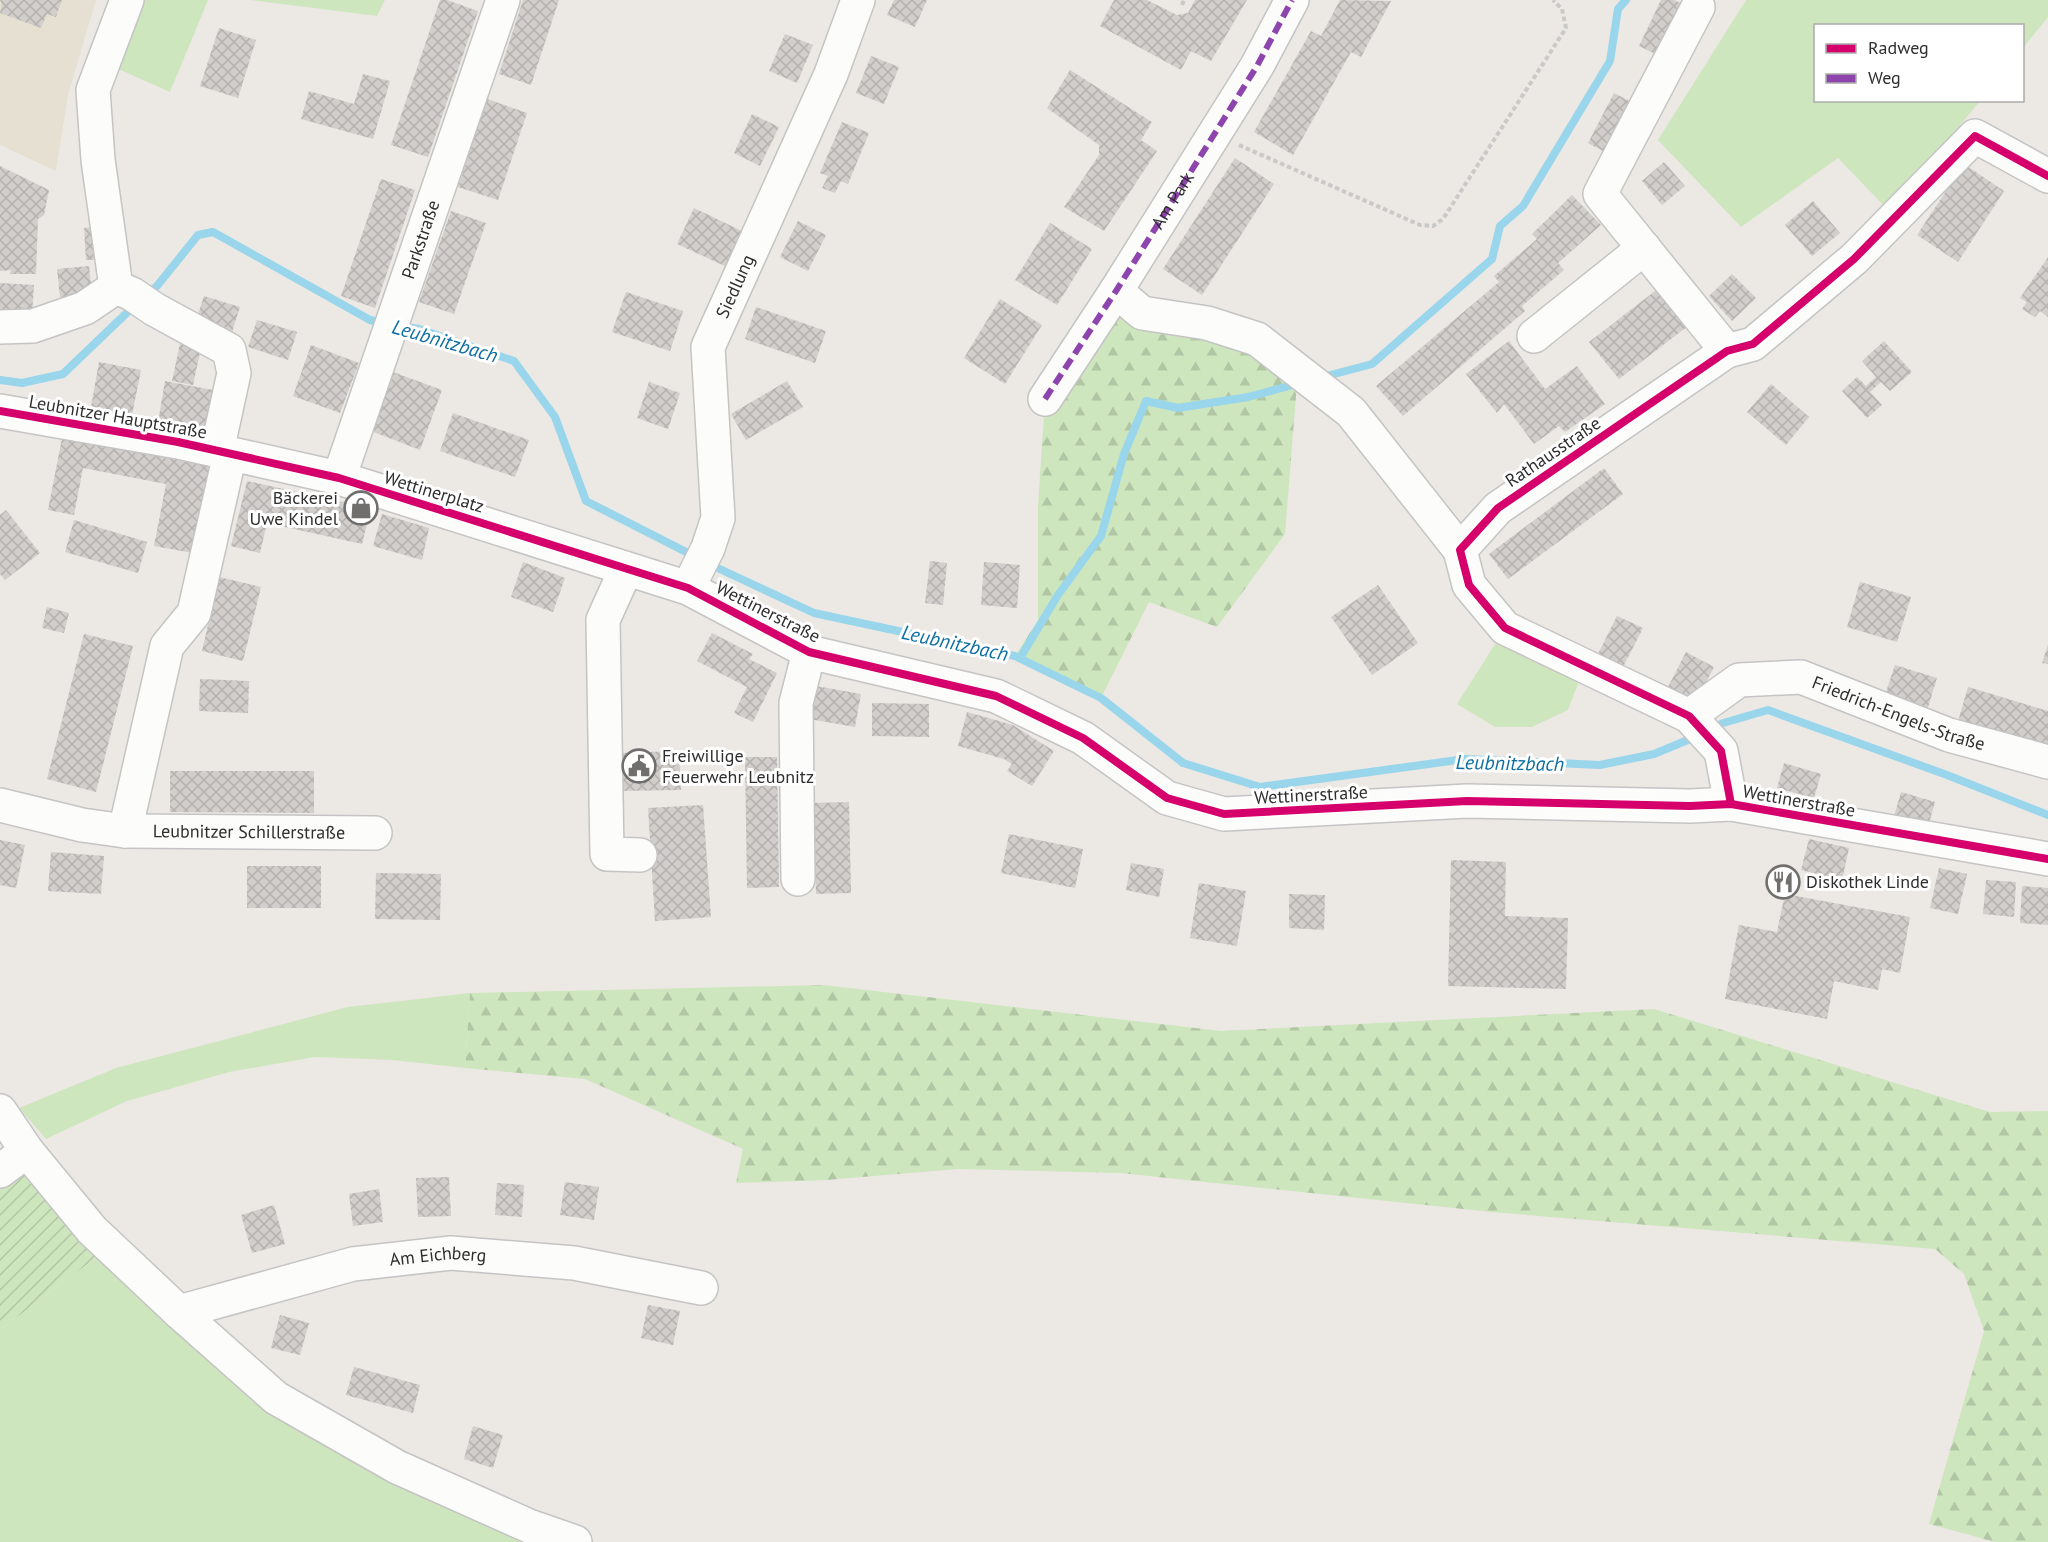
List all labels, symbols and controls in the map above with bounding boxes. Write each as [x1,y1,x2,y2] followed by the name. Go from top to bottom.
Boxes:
[1814,24,2024,102] legend
[1868,36,1929,59] text: Radweg
[1868,66,1901,89] text: Weg
[1146,167,1199,233] street label: Am Park
[396,197,444,282] street label: Parkstraße
[710,251,759,322] street label: Siedlung
[389,314,501,368] water label: Leubnitzbach
[27,390,209,444] street label: Leubnitzer Hauptstraße
[1501,411,1605,492] street label: Rathausstraße
[381,465,487,518] street label: Wettinerplatz
[250,486,339,530] place label: Bäckerei Uwe Kindel
[343,490,379,526] shop icon: Bäckerei Uwe Kindel
[712,575,824,648] street label: Wettinerstraße
[899,619,1011,667] water label: Leubnitzbach
[1809,671,1988,755] street label: Friedrich-Engels-Straße
[662,744,814,788] place label: Freiwillige Feuerwehr Leubnitz
[621,748,657,784] public building icon: Freiwillige Feuerwehr Leubnitz
[1455,749,1565,777] water label: Leubnitzbach
[1741,779,1857,822] street label: Wettinerstraße
[1253,780,1368,809] street label: Wettinerstraße
[153,819,345,844] street label: Leubnitzer Schillerstraße
[1765,864,1801,900] restaurant icon: Diskothek Linde
[1806,870,1929,893] place label: Diskothek Linde
[388,1241,487,1271] street label: Am Eichberg

